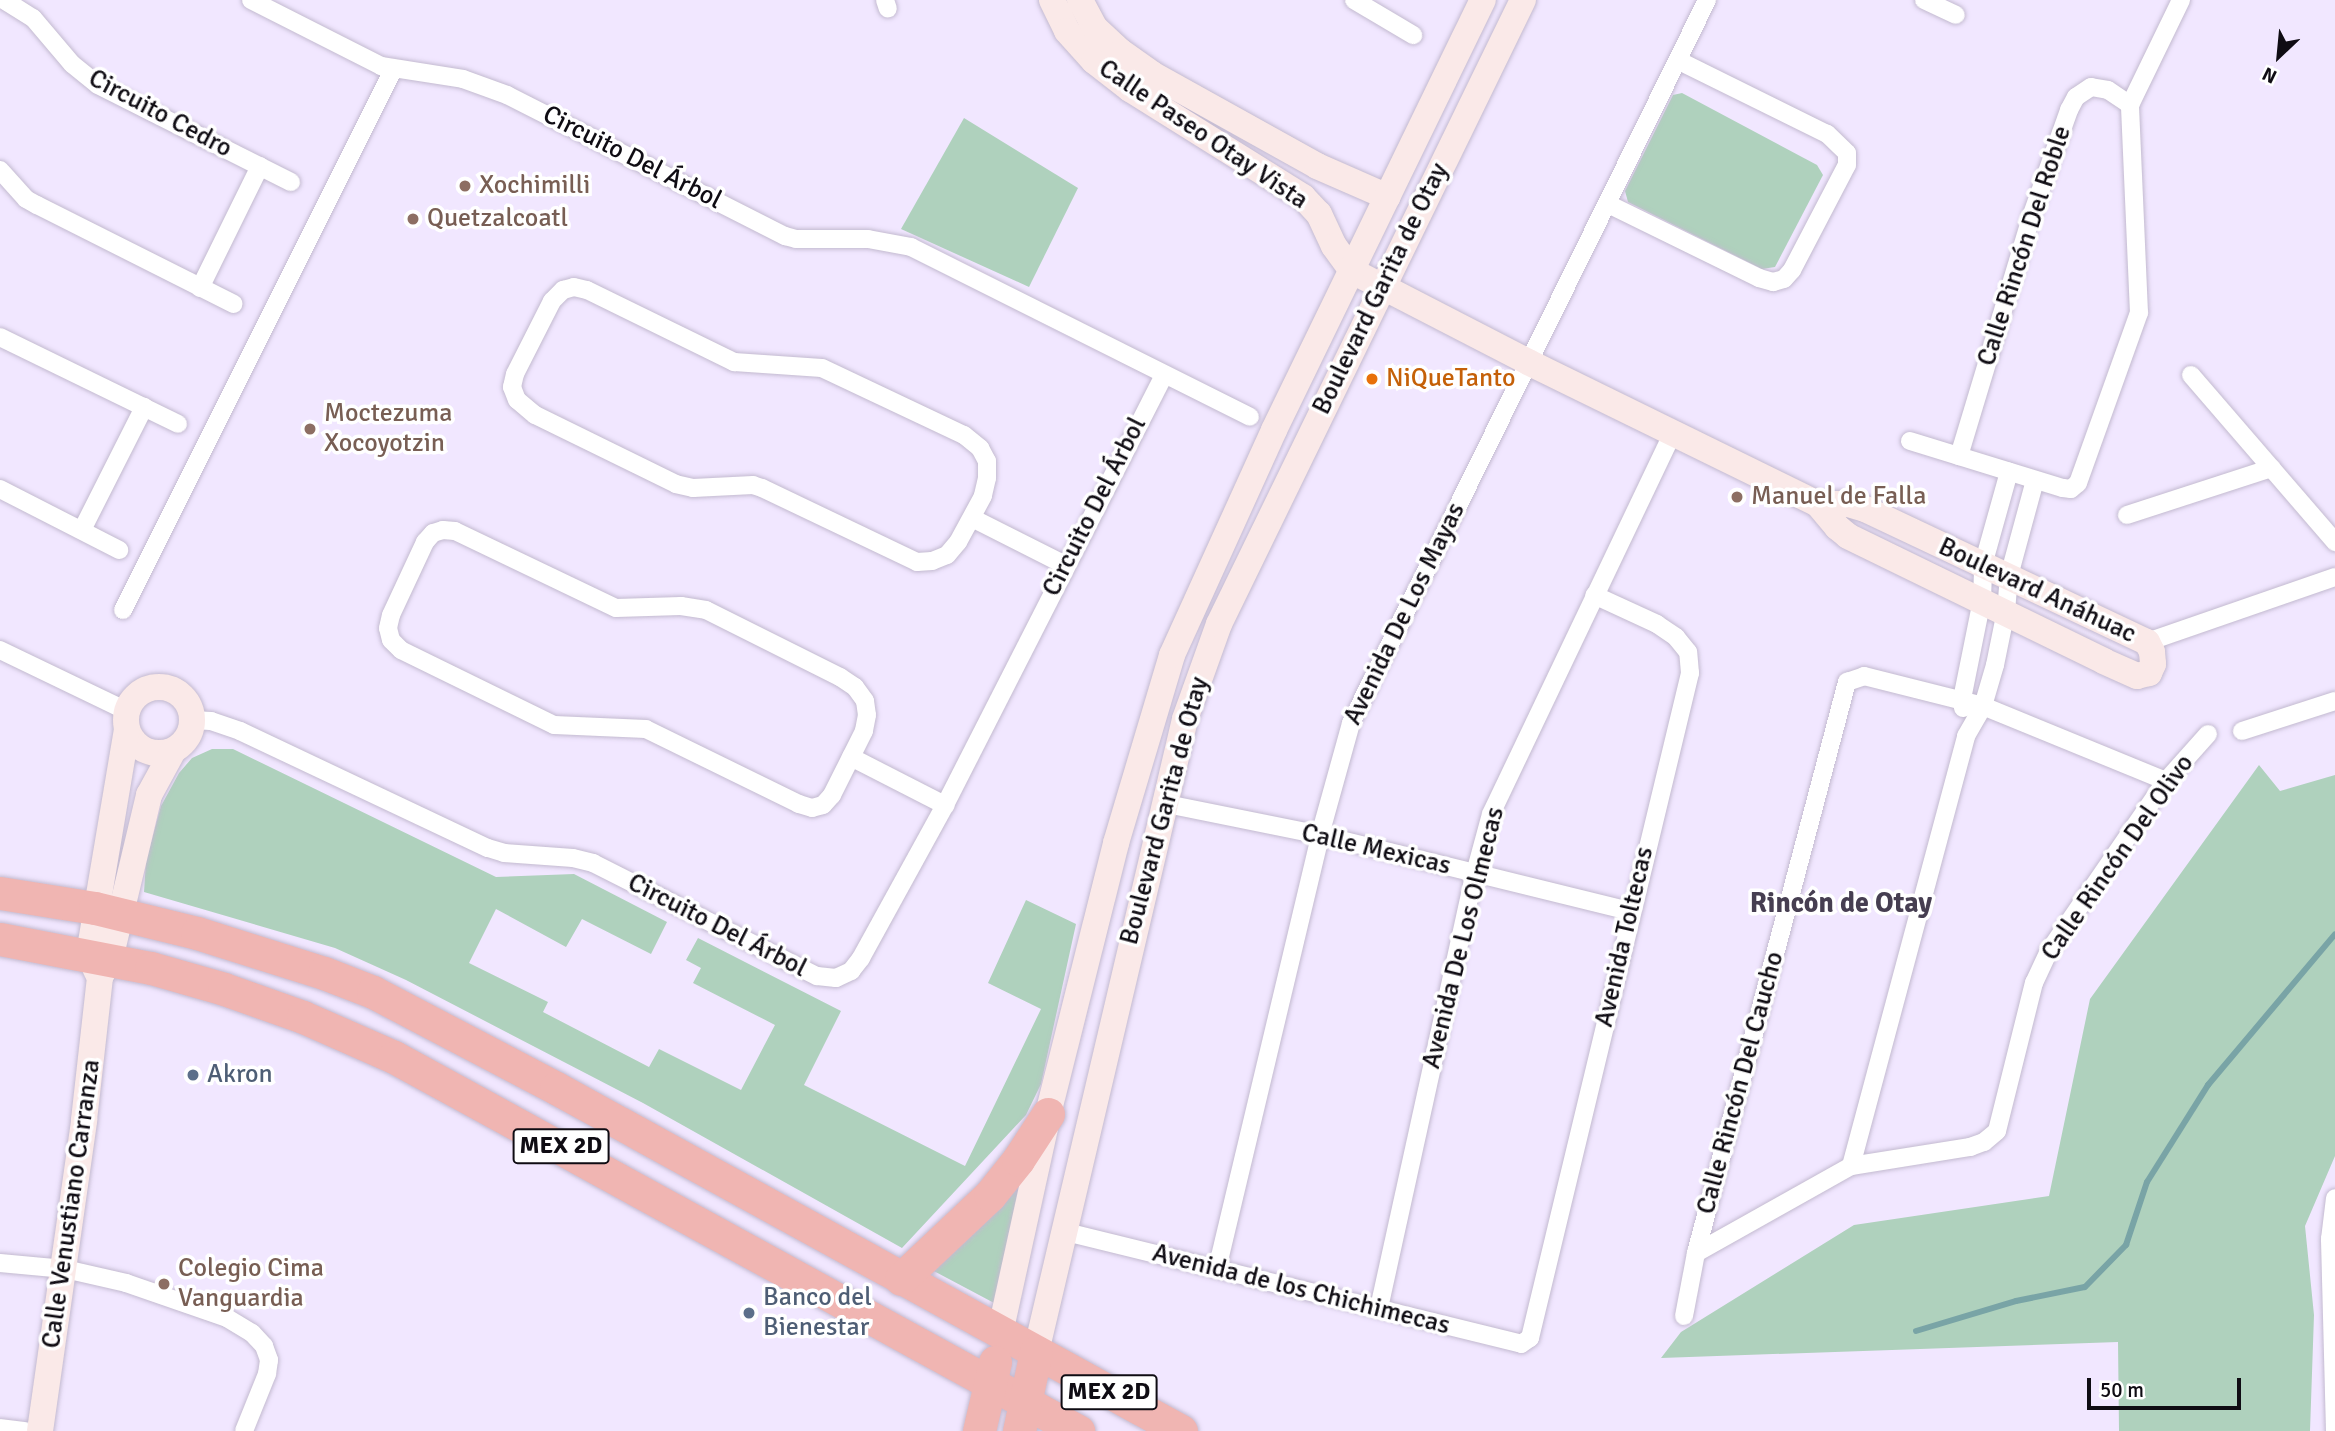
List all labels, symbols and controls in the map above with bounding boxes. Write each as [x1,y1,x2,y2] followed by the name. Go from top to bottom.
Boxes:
[2244,21,2314,91] north arrow
[1092,53,1314,217] street label: Calle Paseo Otay Vista
[2259,61,2281,89] text: N
[83,63,237,165] street label: Circuito Cedro
[537,99,727,217] street label: Circuito Del Árbol
[1971,122,2079,370] street label: Calle Rincón Del Roble
[1307,158,1455,420] street label: Boulevard Garita de Otay
[479,170,590,202] place label: Xochimilli
[457,178,473,194] marker: Xochimilli
[427,203,568,235] place label: Quetzalcoatl
[405,211,421,227] marker: Quetzalcoatl
[1386,363,1515,395] place label: NiQueTanto
[1364,371,1380,387] marker: NiQueTanto
[324,398,452,460] place label: Moctezuma Xocoyotzin
[1036,412,1154,602] street label: Circuito Del Árbol
[302,421,318,437] marker: Moctezuma Xocoyotzin
[1751,481,1926,513] place label: Manuel de Falla
[1729,489,1745,505] marker: Manuel de Falla
[1338,498,1472,730] street label: Avenida De Los Mayas
[1933,532,2141,650] street label: Boulevard Anáhuac
[1114,674,1216,948] street label: Boulevard Garita de Otay
[2035,749,2201,967] street label: Calle Rincón Del Olivo
[1416,804,1512,1072] street label: Avenida De Los Olmecas
[1298,818,1454,882] street label: Calle Mexicas
[1589,844,1661,1030] street label: Avenida Toltecas
[622,867,812,985] street label: Circuito Del Árbol
[1750,886,1932,920] district label: Rincón de Otay
[1691,948,1791,1218] street label: Calle Rincón Del Caucho
[36,1058,108,1350] street label: Calle Venustiano Carranza
[207,1059,273,1091] place label: Akron
[185,1067,201,1083] marker: Akron
[512,1126,610,1166] road number: MEX 2D
[1149,1238,1453,1342] street label: Avenida de los Chichimecas
[178,1253,324,1314] place label: Colegio Cima Vanguardia
[156,1276,172,1292] marker: Colegio Cima Vanguardia
[763,1282,872,1344] place label: Banco del Bienestar
[741,1305,757,1321] marker: Banco del Bienestar
[2090,1364,2244,1408] scale bar
[1060,1372,1158,1412] road number: MEX 2D
[2100,1377,2144,1403] text: 50 m

